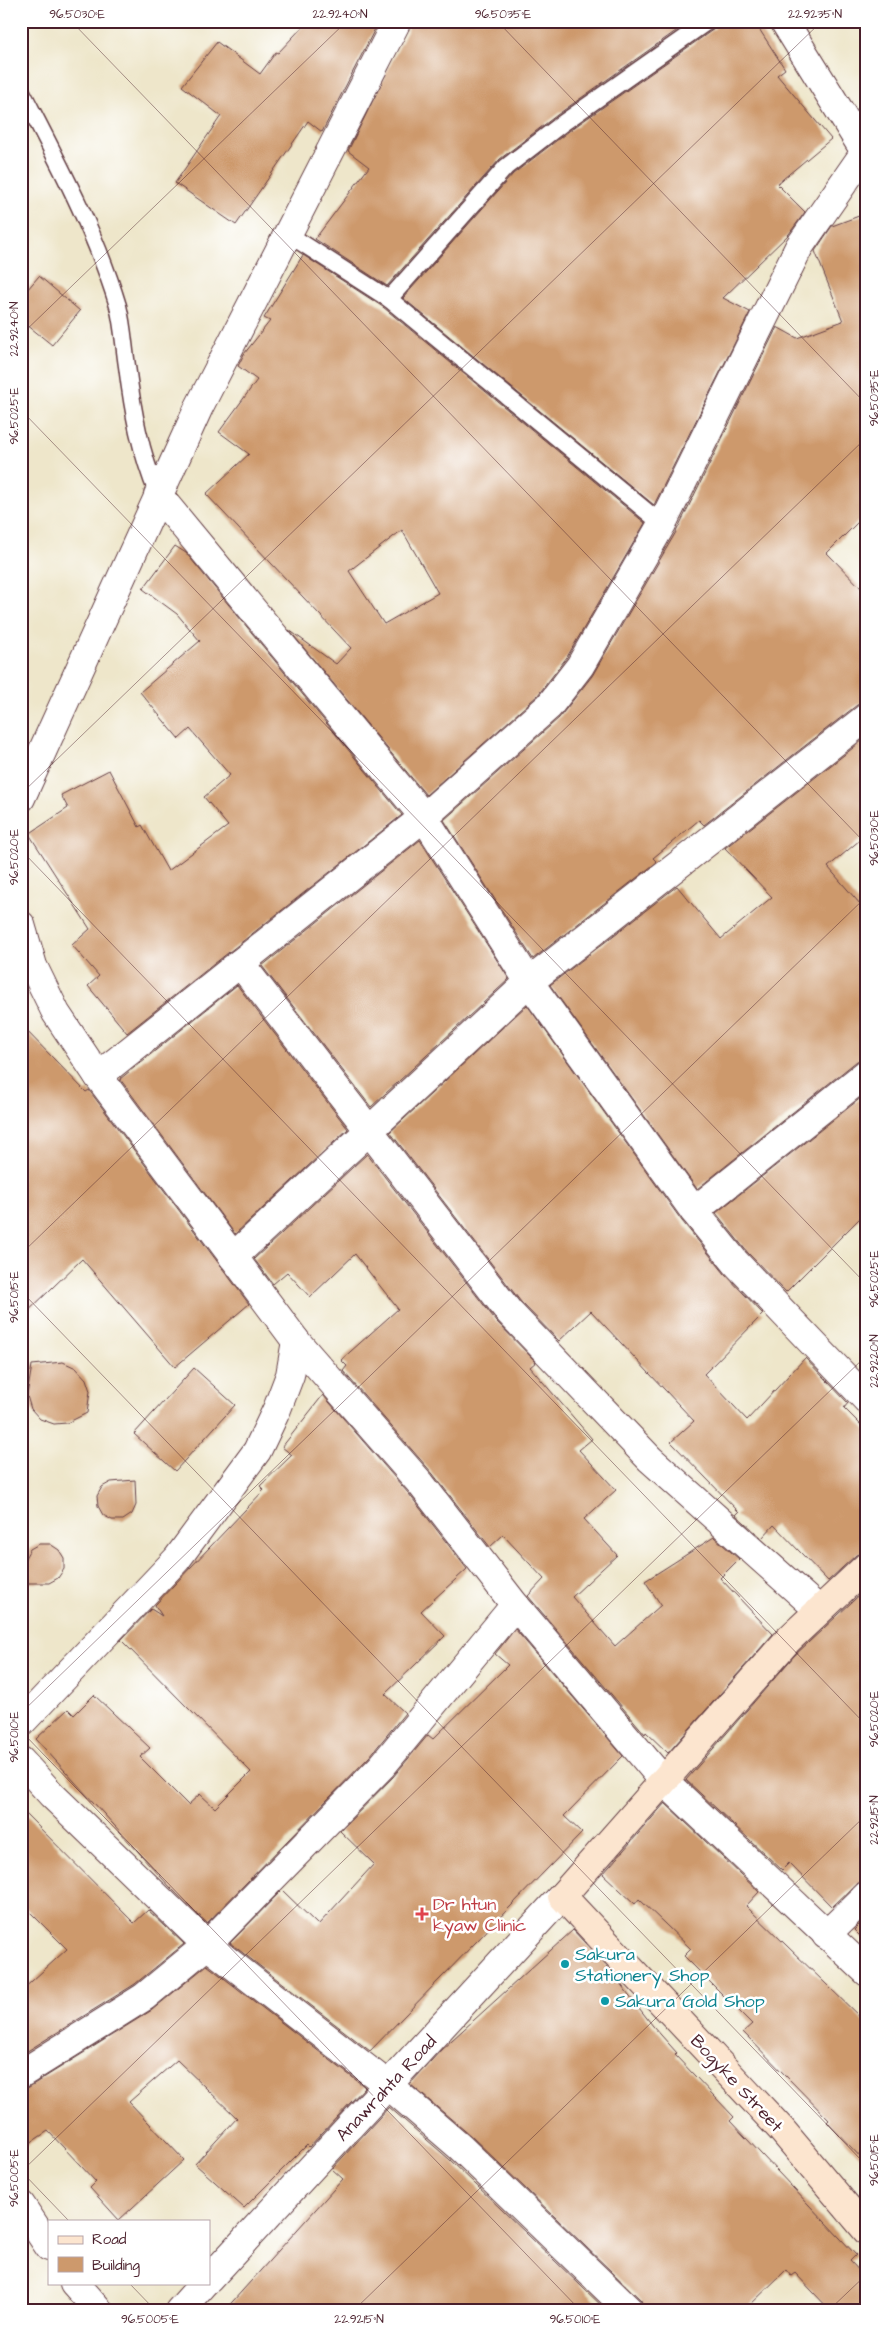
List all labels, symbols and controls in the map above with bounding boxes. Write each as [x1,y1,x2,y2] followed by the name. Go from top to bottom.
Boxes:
[49,6,105,23] text: 96.5030°E
[312,6,368,23] text: 22.9240°N
[475,6,531,23] text: 96.5035°E
[788,6,842,23] text: 22.9235°N
[6,301,23,357] text: 22.9240°N
[866,370,883,426] text: 96.5035°E
[6,387,23,445] text: 96.5025°E
[866,810,883,866] text: 96.5030°E
[6,829,23,885] text: 96.5020°E
[866,1250,883,1308] text: 96.5025°E
[6,1271,23,1323] text: 96.5015°E
[866,1334,883,1388] text: 22.9220°N
[866,1691,883,1747] text: 96.5020°E
[6,1712,23,1762] text: 96.5010°E
[866,1795,883,1845] text: 22.9215°N
[433,1892,526,1939] place label: Dr htun kyaw Clinic
[415,1907,429,1921] marker: Dr htun kyaw Clinic
[575,1942,710,1989] place label: Sakura Stationery Shop
[559,1958,571,1970] marker: Sakura Stationery Shop
[615,1989,765,2014] place label: Sakura Gold Shop
[599,1995,611,2007] marker: Sakura Gold Shop
[684,2029,789,2139] street label: Bogyke Street
[330,2030,442,2147] street label: Anawrahta Road
[866,2134,883,2186] text: 96.5015°E
[6,2149,23,2207] text: 96.5005°E
[48,2220,210,2284] legend
[92,2229,127,2250] text: Road
[92,2255,140,2277] text: Building
[121,2311,179,2328] text: 96.5005°E
[334,2311,384,2328] text: 22.9215°N
[550,2311,600,2328] text: 96.5010°E

